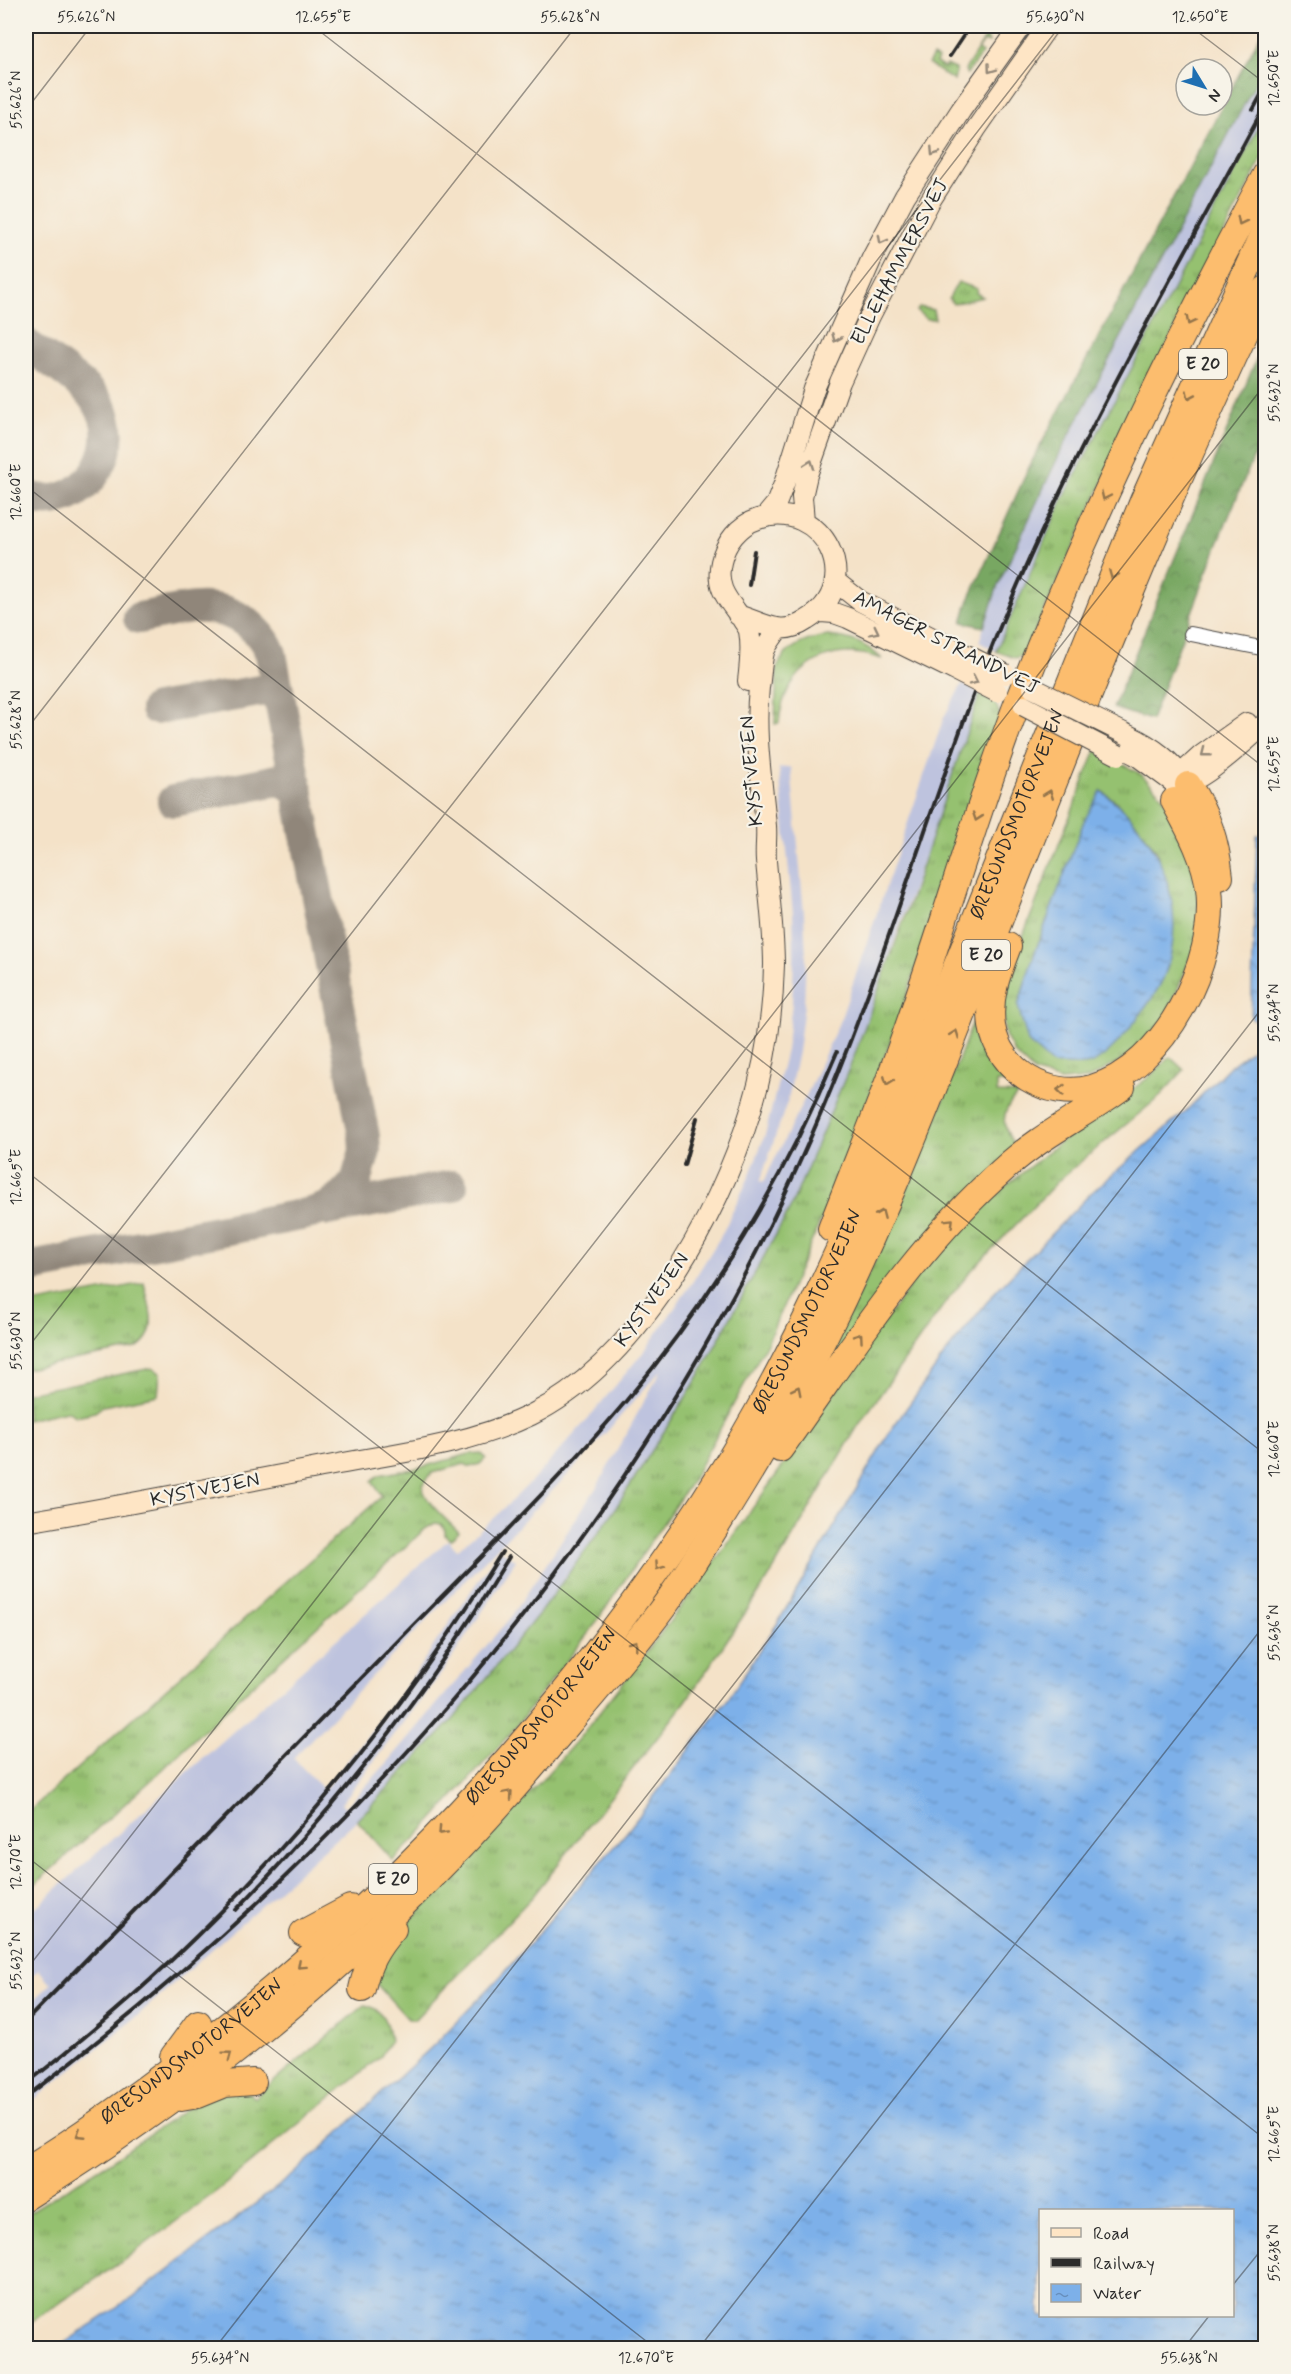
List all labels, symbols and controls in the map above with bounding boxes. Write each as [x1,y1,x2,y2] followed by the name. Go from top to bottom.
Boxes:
[57,8,115,28] text: 55.626°N
[295,8,351,28] text: 12.655°E
[540,8,600,28] text: 55.628°N
[1026,8,1084,28] text: 55.630°N
[1172,8,1229,28] text: 12.650°E
[1265,49,1285,106] text: 12.650°E
[1174,57,1234,117] north arrow
[987,62,998,73] one-way arrow
[7,71,27,129] text: 55.626°N
[1203,85,1226,106] text: N
[930,145,941,156] one-way arrow
[845,174,955,350] street label: ELLEHAMMERSVEJ
[1237,215,1248,226] one-way arrow
[878,234,889,244] one-way arrow
[1186,315,1197,325] one-way arrow
[831,332,843,343] one-way arrow
[1179,349,1227,379] road number: E 20
[1265,364,1285,422] text: 55.632°N
[1185,389,1197,400] one-way arrow
[803,459,816,470] one-way arrow
[7,463,27,520] text: 12.660°E
[1100,490,1112,501] one-way arrow
[1108,569,1120,580] one-way arrow
[848,584,1044,702] street label: AMAGER STRANDVEJ
[869,624,880,636] one-way arrow
[968,673,979,685] one-way arrow
[7,690,27,750] text: 55.628°N
[963,705,1072,923] street label: ØRESUNDSMOTORVEJEN
[734,715,770,827] street label: KYSTVEJEN
[1265,736,1285,792] text: 12.655°E
[1201,746,1212,757] one-way arrow
[1042,789,1054,800] one-way arrow
[971,811,984,822] one-way arrow
[962,940,1010,970] road number: E 20
[1265,984,1285,1042] text: 55.634°N
[948,1029,960,1040] one-way arrow
[882,1075,895,1086] one-way arrow
[1057,1084,1066,1097] one-way arrow
[7,1149,27,1205] text: 12.665°E
[746,1205,869,1418] street label: ØRESUNDSMOTORVEJEN
[874,1210,886,1221] one-way arrow
[942,1219,953,1230] one-way arrow
[609,1247,695,1353] street label: KYSTVEJEN
[7,1312,27,1370] text: 55.630°N
[852,1333,863,1344] one-way arrow
[789,1386,801,1397] one-way arrow
[1265,1420,1285,1477] text: 12.660°E
[148,1466,262,1514] street label: KYSTVEJEN
[655,1560,666,1571] one-way arrow
[1265,1605,1285,1661] text: 55.636°N
[459,1622,624,1811] street label: ØRESUNDSMOTORVEJEN
[627,1640,638,1651] one-way arrow
[502,1790,513,1801] one-way arrow
[438,1824,449,1834] one-way arrow
[7,1834,27,1890] text: 12.670°E
[369,1864,417,1894] road number: E 20
[7,1932,27,1990] text: 55.632°N
[297,1958,308,1969] one-way arrow
[95,1972,289,2131] street label: ØRESUNDSMOTORVEJEN
[222,2051,233,2062] one-way arrow
[1265,2106,1285,2162] text: 12.665°E
[75,2127,86,2138] one-way arrow
[1039,2209,1234,2317] legend
[1093,2222,1129,2246] text: Road
[1265,2224,1285,2282] text: 55.638°N
[1093,2252,1155,2276] text: Railway
[1093,2282,1142,2306] text: Water
[191,2349,249,2369] text: 55.634°N
[618,2349,674,2369] text: 12.670°E
[1160,2349,1218,2369] text: 55.638°N

